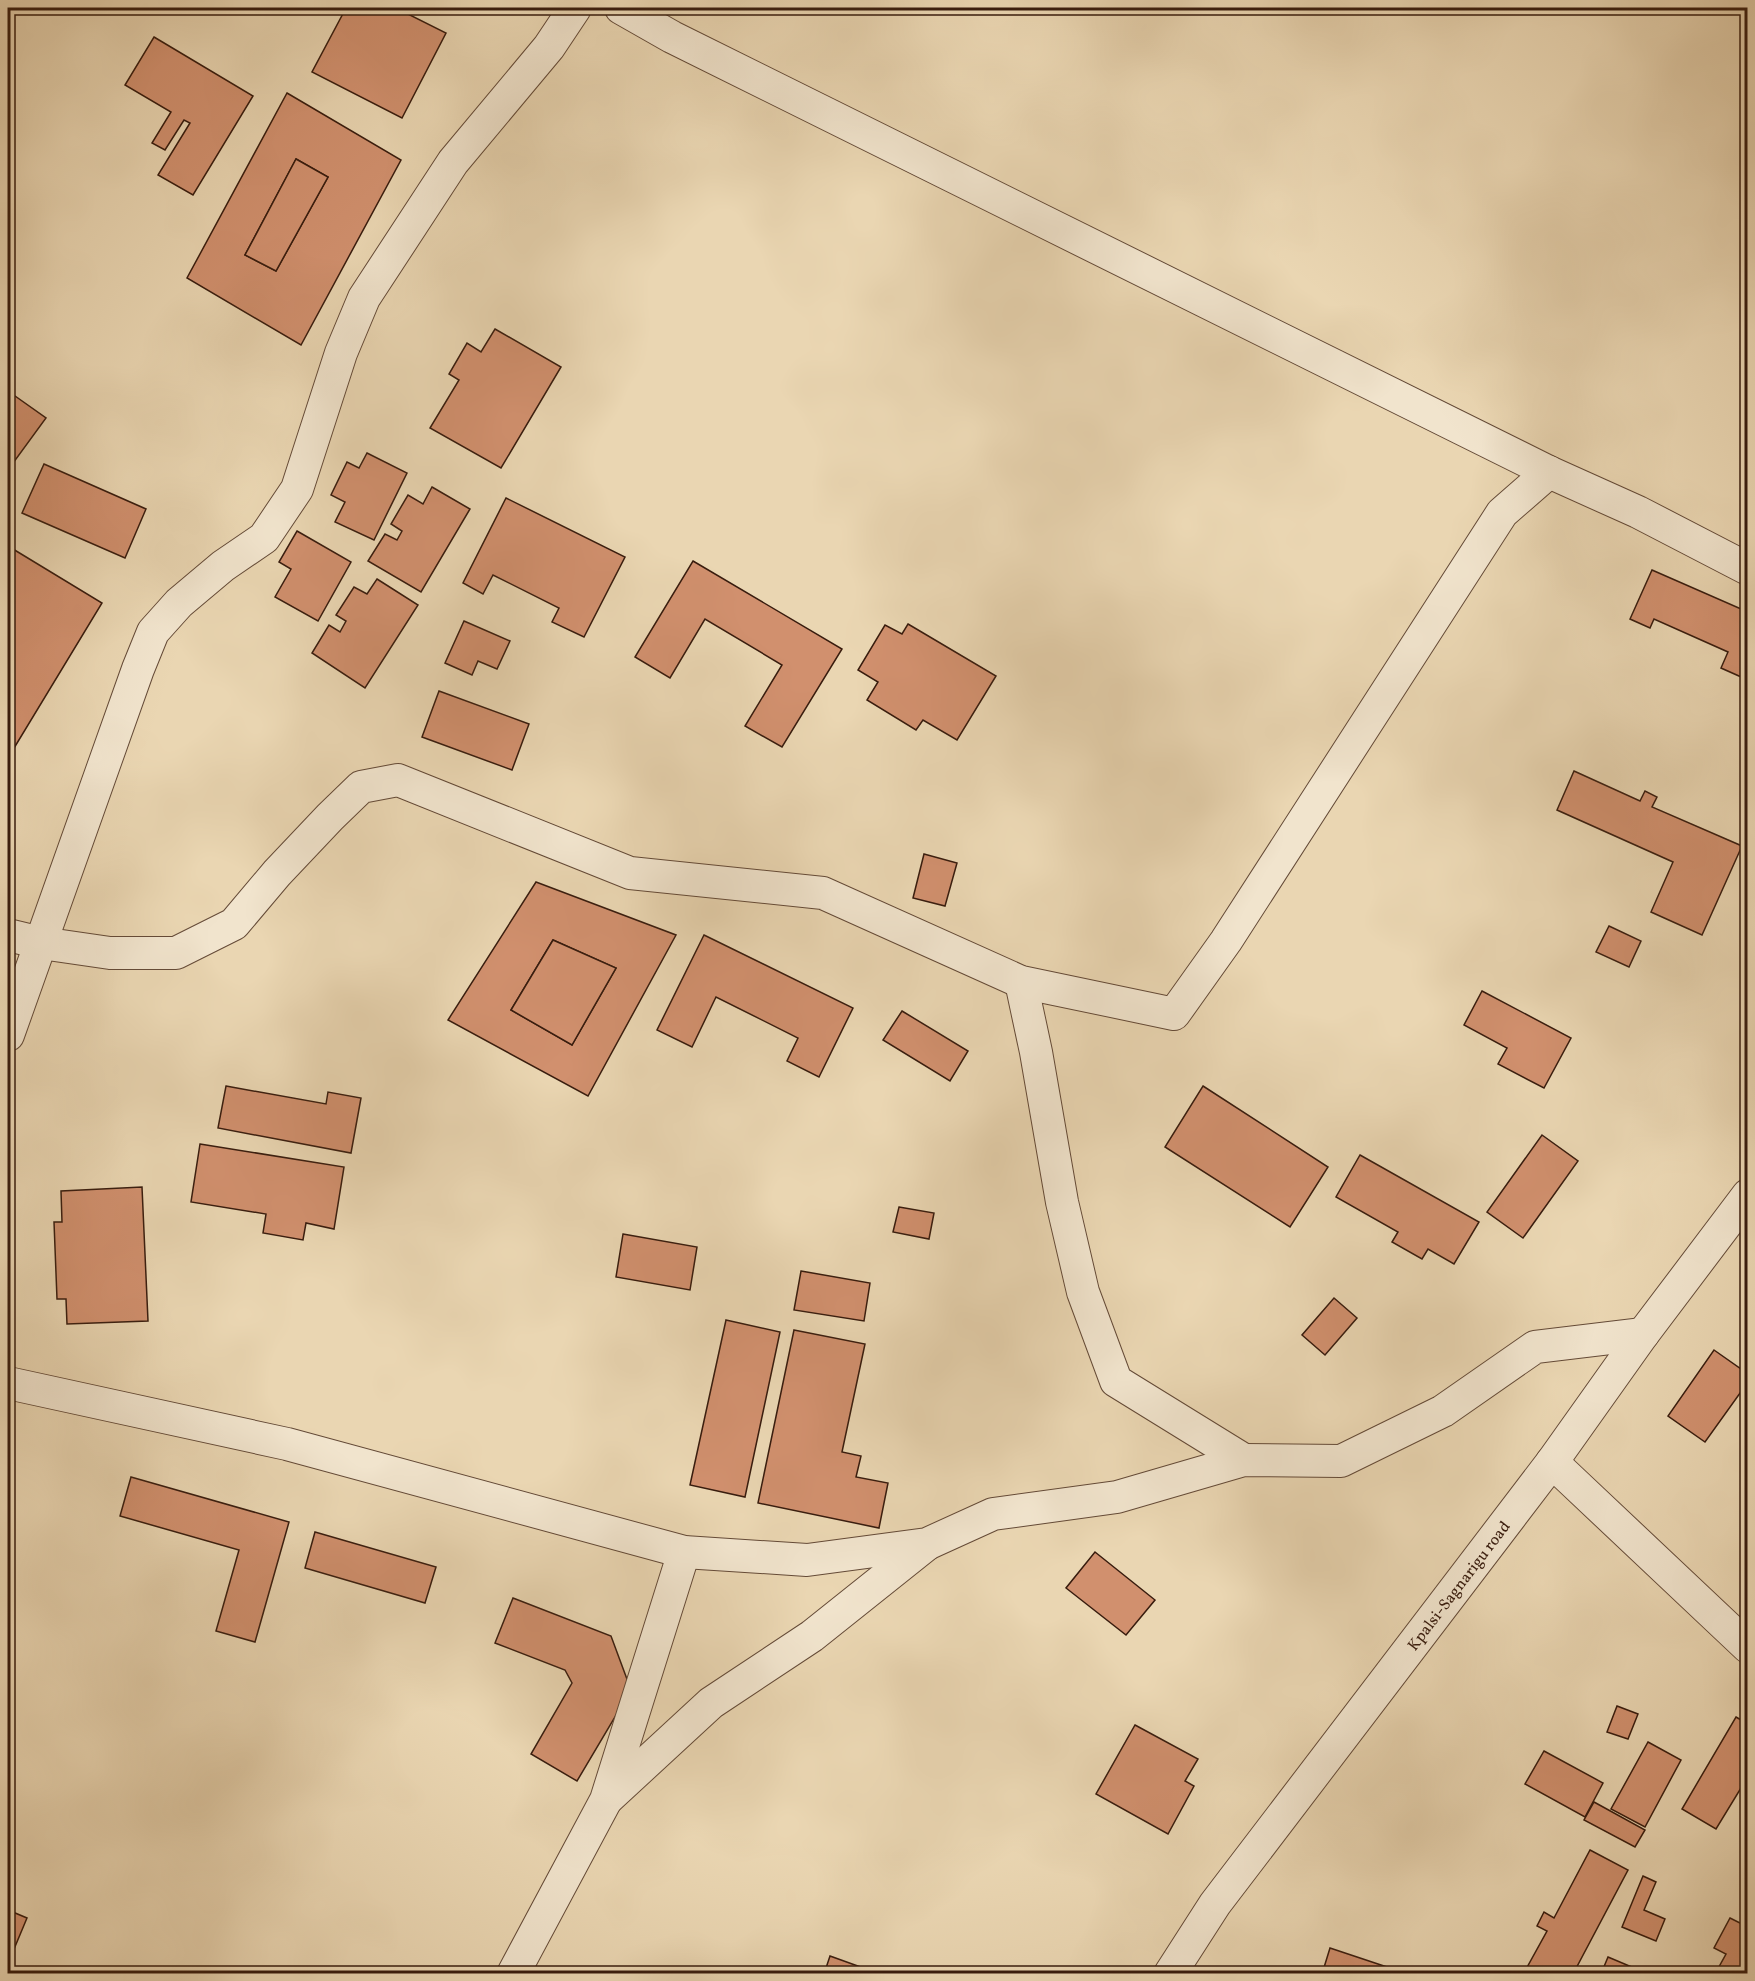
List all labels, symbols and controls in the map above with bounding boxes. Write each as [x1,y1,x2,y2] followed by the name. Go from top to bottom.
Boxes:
[1403,1517,1516,1656] street label: Kpalsi-Sagnarigu road

